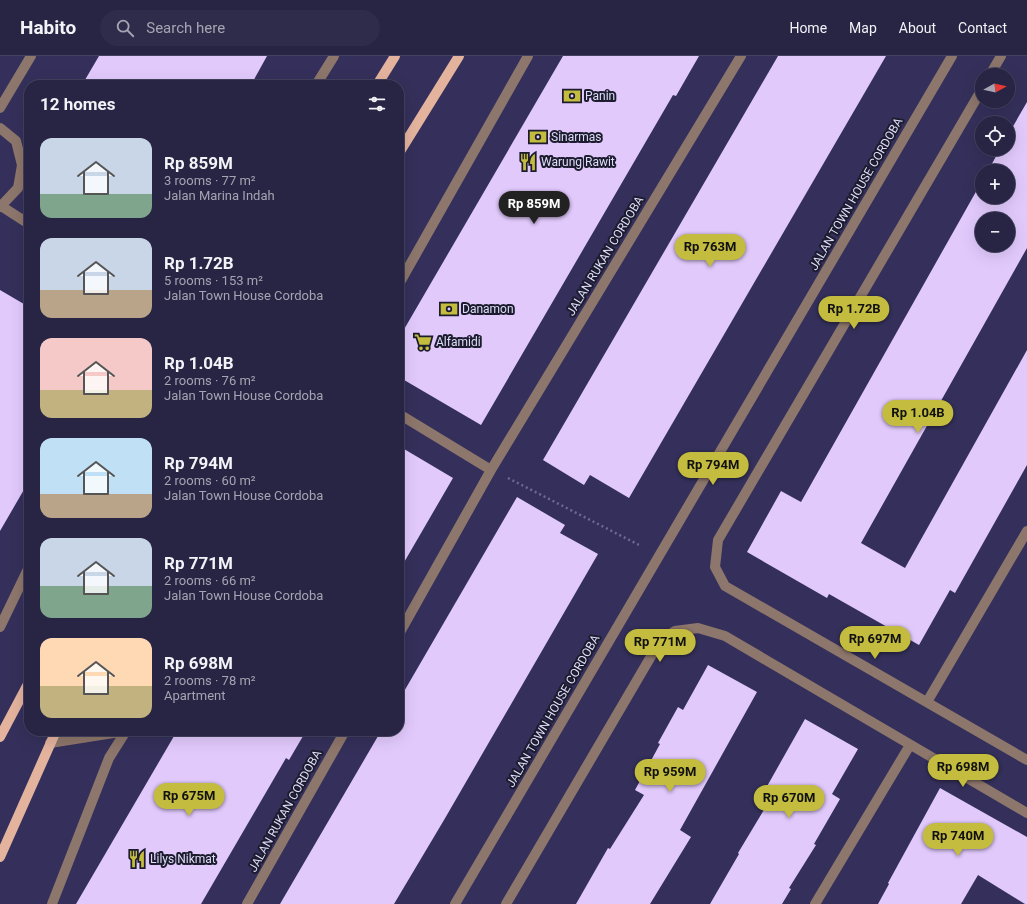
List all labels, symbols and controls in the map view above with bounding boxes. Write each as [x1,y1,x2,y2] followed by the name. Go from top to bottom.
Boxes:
[100,10,380,46] search box
[20,16,76,39] text: Habito
[114,17,136,39] icon: search
[146,19,225,37] text: Search here
[789,20,827,36] text: Home
[849,20,877,36] text: Map
[899,20,936,36] text: About
[958,20,1007,36] text: Contact
[975,68,1015,108] north arrow
[975,68,1015,252] map controls
[562,86,582,106] bank icon: Panin
[585,89,615,103] place label: Panin
[366,93,388,115] icon: filters
[40,94,116,114] text: 12 homes
[806,115,906,273] street label: JALAN TOWN HOUSE CORDOBA
[975,116,1015,156] button: locate
[528,127,548,147] bank icon: Sinarmas
[551,130,602,144] place label: Sinarmas
[518,152,538,172] restaurant icon: Warung Rawit
[164,153,233,173] text: Rp 859M
[72,154,120,202] icon: home
[541,155,615,169] place label: Warung Rawit
[975,164,1015,204] button: +
[164,173,256,188] text: 3 rooms · 77 m²
[164,188,275,203] text: Jalan Marina Indah
[497,191,571,225] pin: Rp 859M
[564,193,646,318] street label: JALAN RUKAN CORDOBA
[508,196,560,211] text: Rp 859M
[975,212,1015,252] button: −
[673,234,747,268] pin: Rp 763M
[684,239,736,254] text: Rp 763M
[164,253,234,273] text: Rp 1.72B
[72,254,120,302] icon: home
[164,273,263,288] text: 5 rooms · 153 m²
[164,288,323,303] text: Jalan Town House Cordoba
[813,296,895,330] pin: Rp 1.72B
[439,299,459,319] bank icon: Danamon
[827,301,881,316] text: Rp 1.72B
[462,302,514,316] place label: Danamon
[413,332,433,352] supermarket icon: Alfamidi
[436,335,481,349] place label: Alfamidi
[164,353,234,373] text: Rp 1.04B
[72,354,120,402] icon: home
[164,373,256,388] text: 2 rooms · 76 m²
[164,388,323,403] text: Jalan Town House Cordoba
[877,400,959,434] pin: Rp 1.04B
[891,405,945,420] text: Rp 1.04B
[676,452,750,486] pin: Rp 794M
[164,453,233,473] text: Rp 794M
[72,454,120,502] icon: home
[687,457,739,472] text: Rp 794M
[164,473,256,488] text: 2 rooms · 60 m²
[164,488,323,503] text: Jalan Town House Cordoba
[164,553,233,573] text: Rp 771M
[72,554,120,602] icon: home
[164,573,256,588] text: 2 rooms · 66 m²
[164,588,323,603] text: Jalan Town House Cordoba
[838,626,912,660] pin: Rp 697M
[623,629,697,663] pin: Rp 771M
[849,631,901,646] text: Rp 697M
[503,632,603,790] street label: JALAN TOWN HOUSE CORDOBA
[634,634,686,649] text: Rp 771M
[164,653,233,673] text: Rp 698M
[72,654,120,702] icon: home
[164,673,256,688] text: 2 rooms · 78 m²
[164,688,226,703] text: Apartment
[246,747,324,874] street label: JALAN RUKAN CORDOBA
[926,754,1000,788] pin: Rp 698M
[633,759,707,793] pin: Rp 959M
[937,759,989,774] text: Rp 698M
[644,764,696,779] text: Rp 959M
[152,783,226,817] pin: Rp 675M
[752,785,826,819] pin: Rp 670M
[163,788,215,803] text: Rp 675M
[763,790,815,805] text: Rp 670M
[921,823,995,857] pin: Rp 740M
[932,828,984,843] text: Rp 740M
[127,849,147,869] restaurant icon: Lilys Nikmat
[150,852,216,866] place label: Lilys Nikmat

